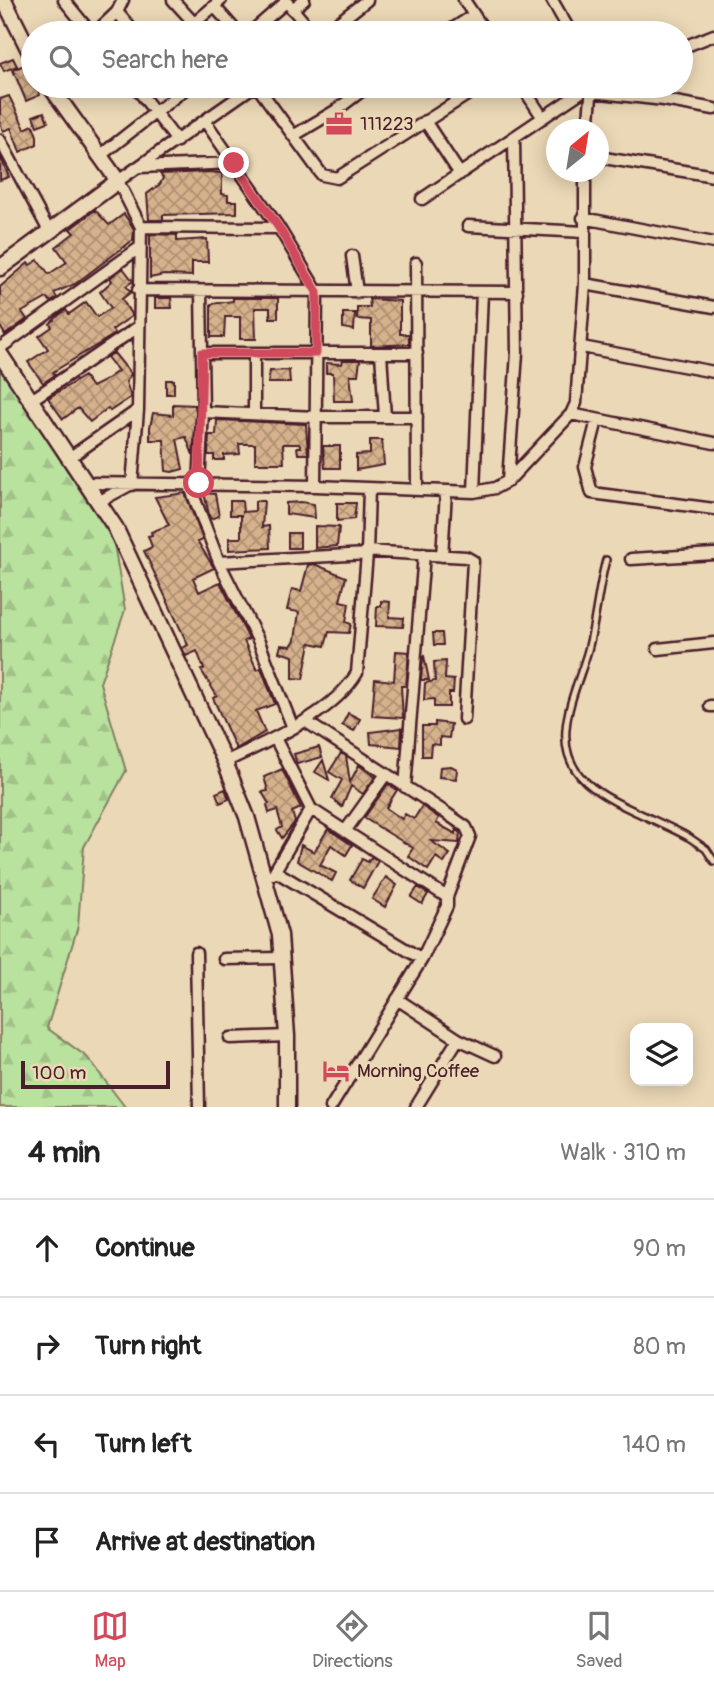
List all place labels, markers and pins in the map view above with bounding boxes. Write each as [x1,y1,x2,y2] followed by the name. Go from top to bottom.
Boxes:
[324,109,354,139] office icon: 111223
[360,112,414,136] place label: 111223
[321,1056,351,1086] hotel icon: Morning Coffee
[357,1059,480,1083] place label: Morning Coffee

